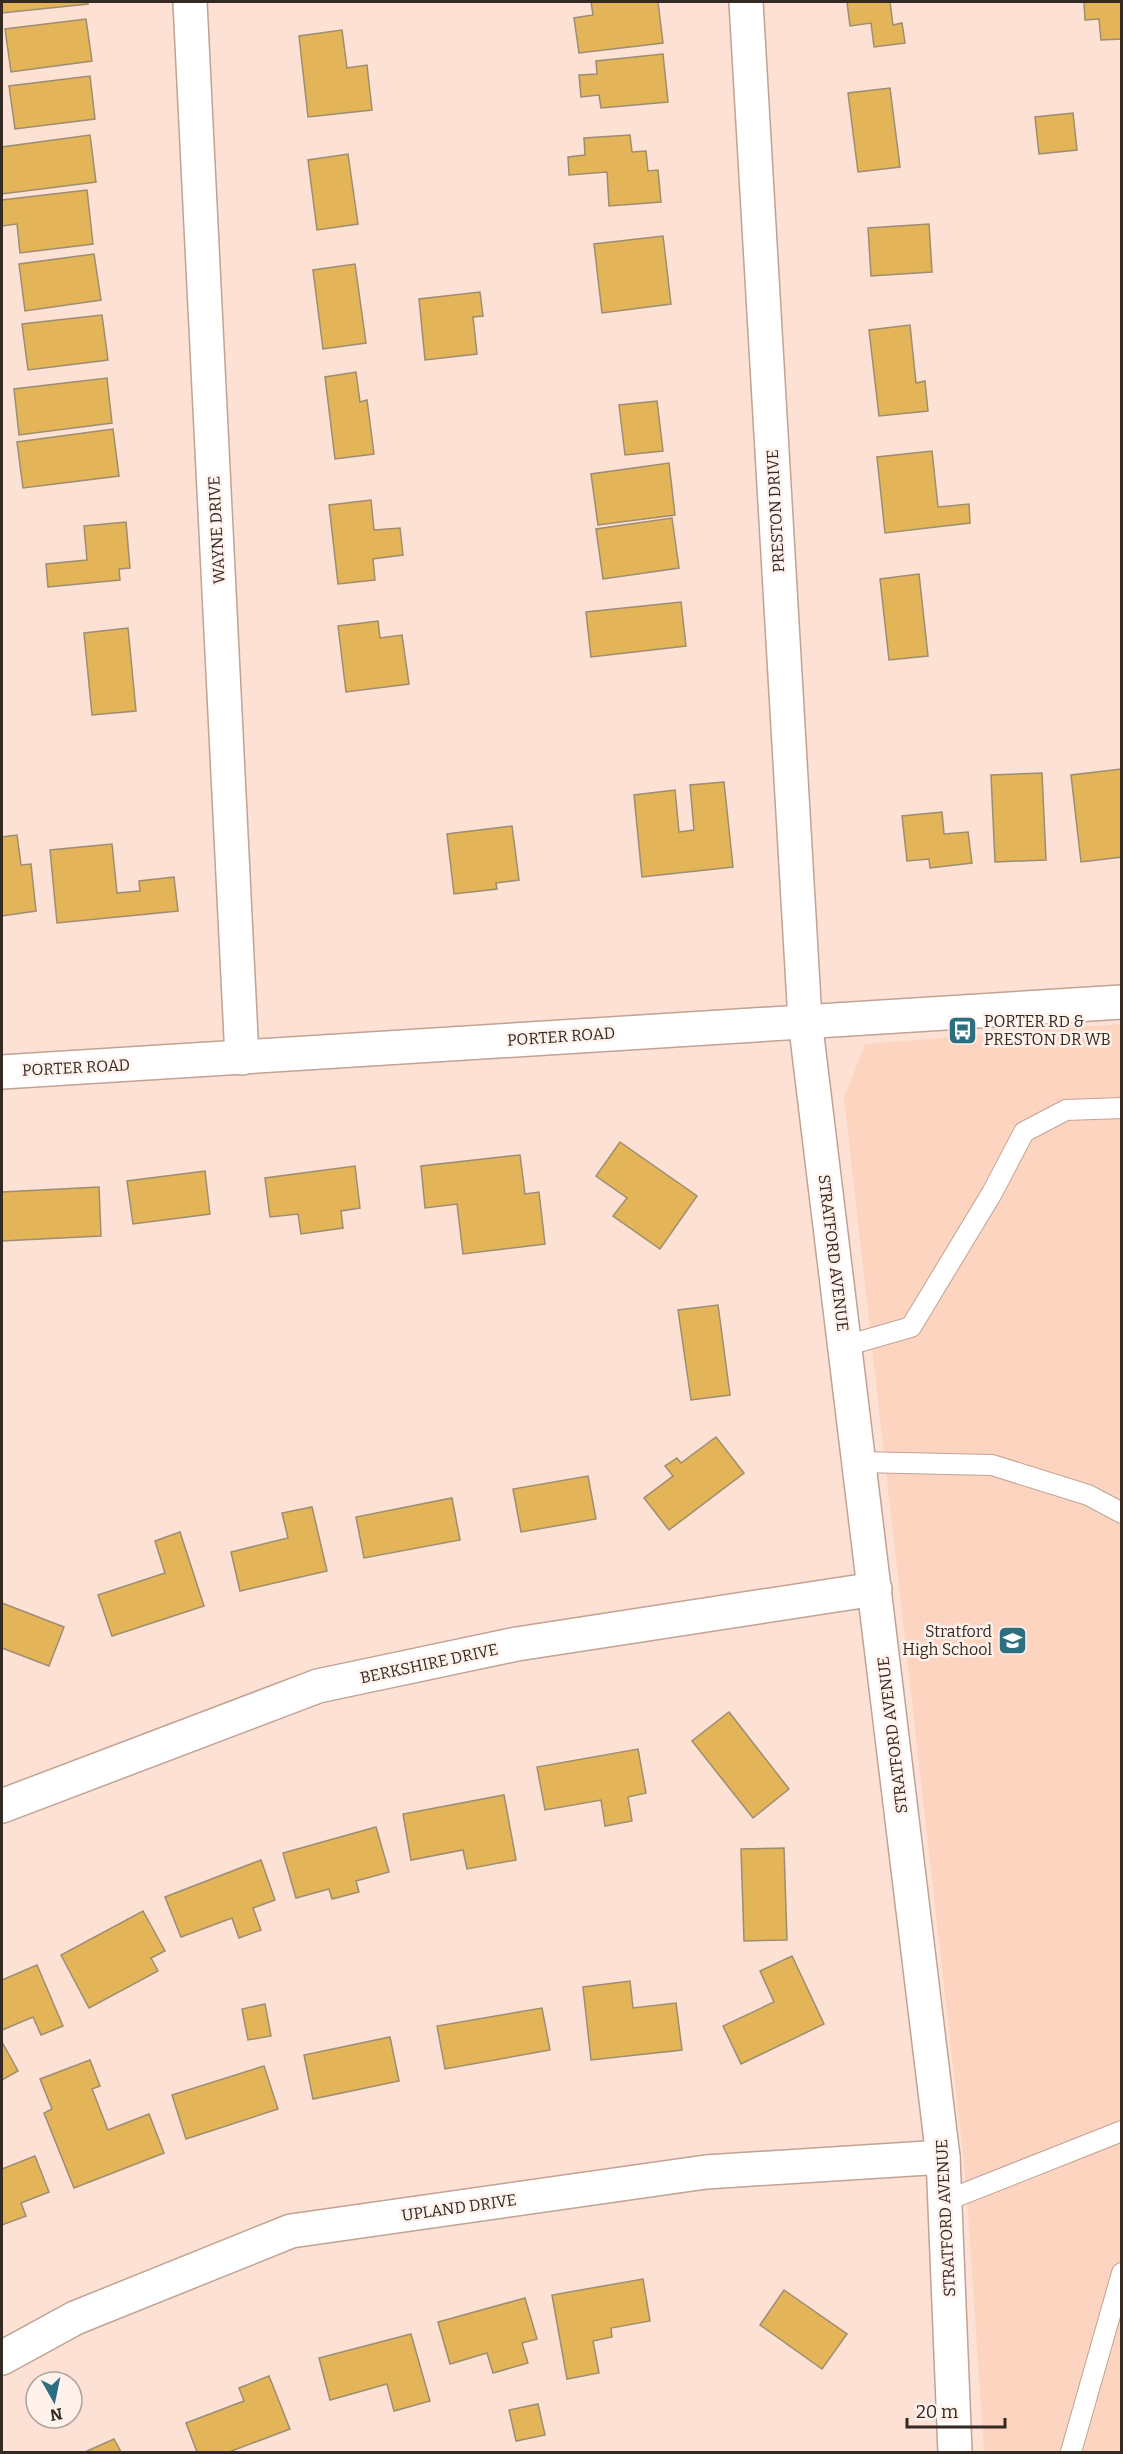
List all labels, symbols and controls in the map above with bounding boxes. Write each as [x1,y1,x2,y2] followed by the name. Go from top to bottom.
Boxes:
[763,449,788,573] street label: PRESTON DRIVE
[204,475,229,585] street label: WAYNE DRIVE
[984,1012,1111,1049] place label: PORTER RD & PRESTON DR WB
[947,1014,979,1046] bus stop icon: PORTER RD & PRESTON DR WB
[506,1023,616,1050] street label: PORTER ROAD
[22,1055,131,1080] street label: PORTER ROAD
[814,1173,853,1333] street label: STRATFORD AVENUE
[902,1622,993,1659] place label: Stratford High School
[997,1624,1029,1656] school or university icon: Stratford High School
[358,1640,500,1687] street label: BERKSHIRE DRIVE
[873,1655,912,1815] street label: STRATFORD AVENUE
[932,2139,959,2297] street label: STRATFORD AVENUE
[400,2190,518,2225] street label: UPLAND DRIVE
[24,2370,84,2430] north arrow
[907,2391,1004,2429] scale bar
[916,2401,958,2423] text: 20 m
[49,2404,64,2425] text: N

